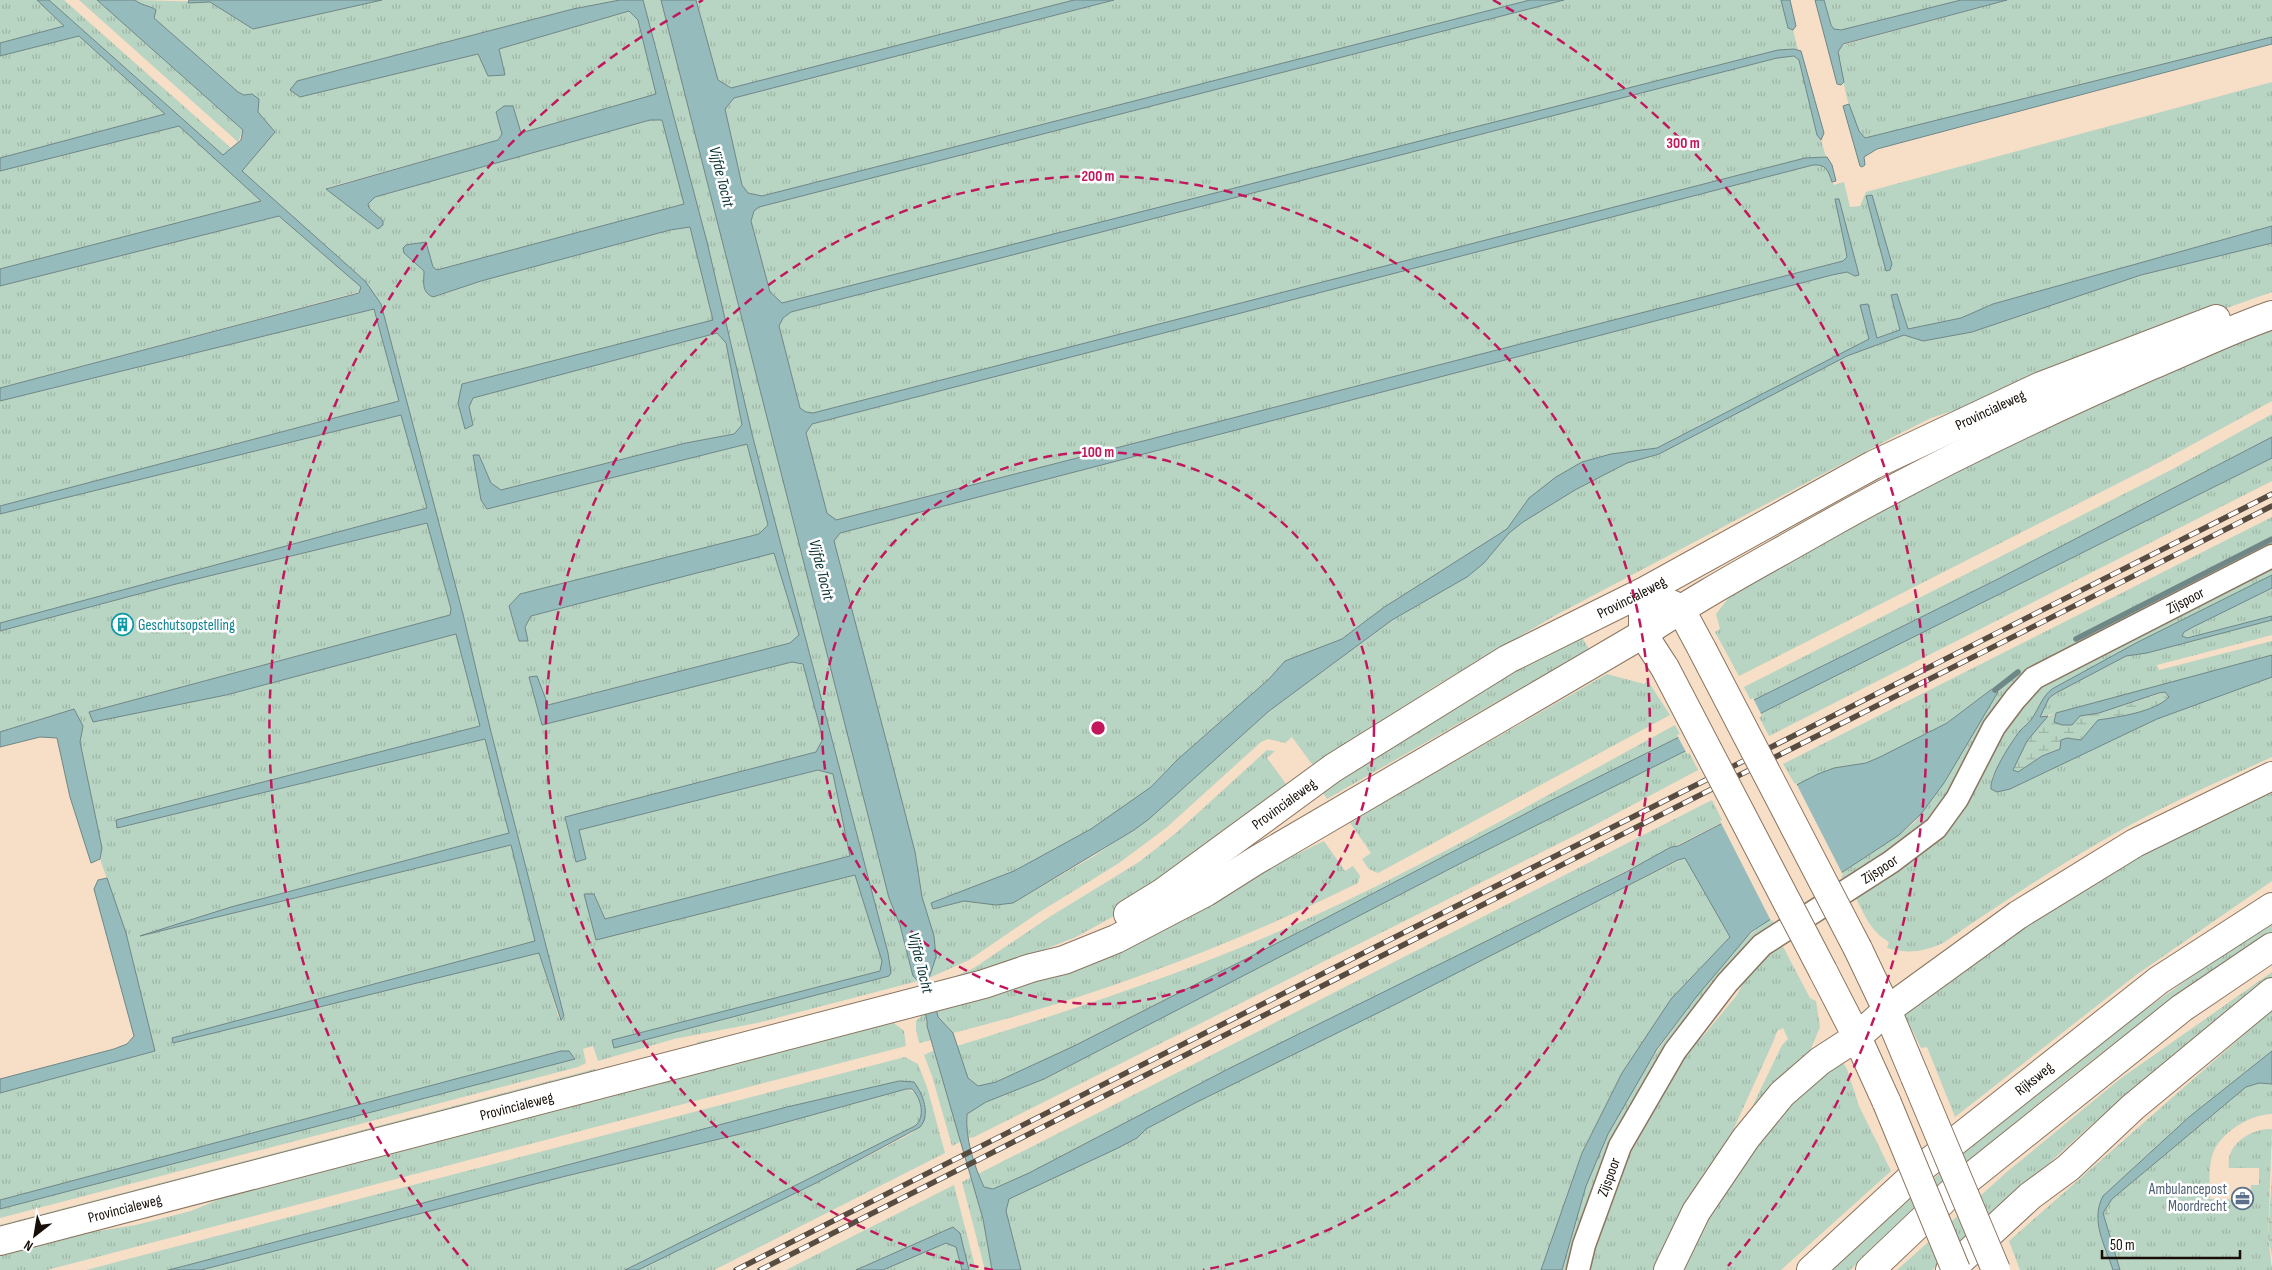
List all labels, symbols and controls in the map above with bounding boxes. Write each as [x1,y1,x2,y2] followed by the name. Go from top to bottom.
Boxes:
[1666,134,1700,153] text: 300 m
[704,145,738,211] water label: Vijfde Tocht
[1081,167,1115,186] text: 200 m
[1952,385,2028,434] street label: Provincialeweg
[1082,443,1114,462] text: 100 m
[804,538,838,604] water label: Vijfde Tocht
[1594,572,1670,623] street label: Provincialeweg
[2163,583,2208,618] street label: Zijspoor
[110,613,134,637] building icon: Geschutsopstelling
[138,616,235,635] place label: Geschutsopstelling
[1089,719,1107,737] centre of rings
[1248,774,1320,834] street label: Provincialeweg
[1858,850,1903,888] street label: Zijspoor
[903,931,937,997] water label: Vijfde Tocht
[2011,1058,2057,1100] street label: Rijksweg
[478,1087,556,1125] street label: Provincialeweg
[1593,1154,1625,1199] street label: Zijspoor
[2148,1180,2227,1216] place label: Ambulancepost Moordrecht
[2231,1186,2255,1210] office icon: Ambulancepost Moordrecht
[86,1190,164,1227] street label: Provincialeweg
[10,1210,60,1260] north arrow
[2102,1228,2240,1260] scale bar
[2110,1236,2135,1255] text: 50 m
[21,1237,36,1255] text: N

